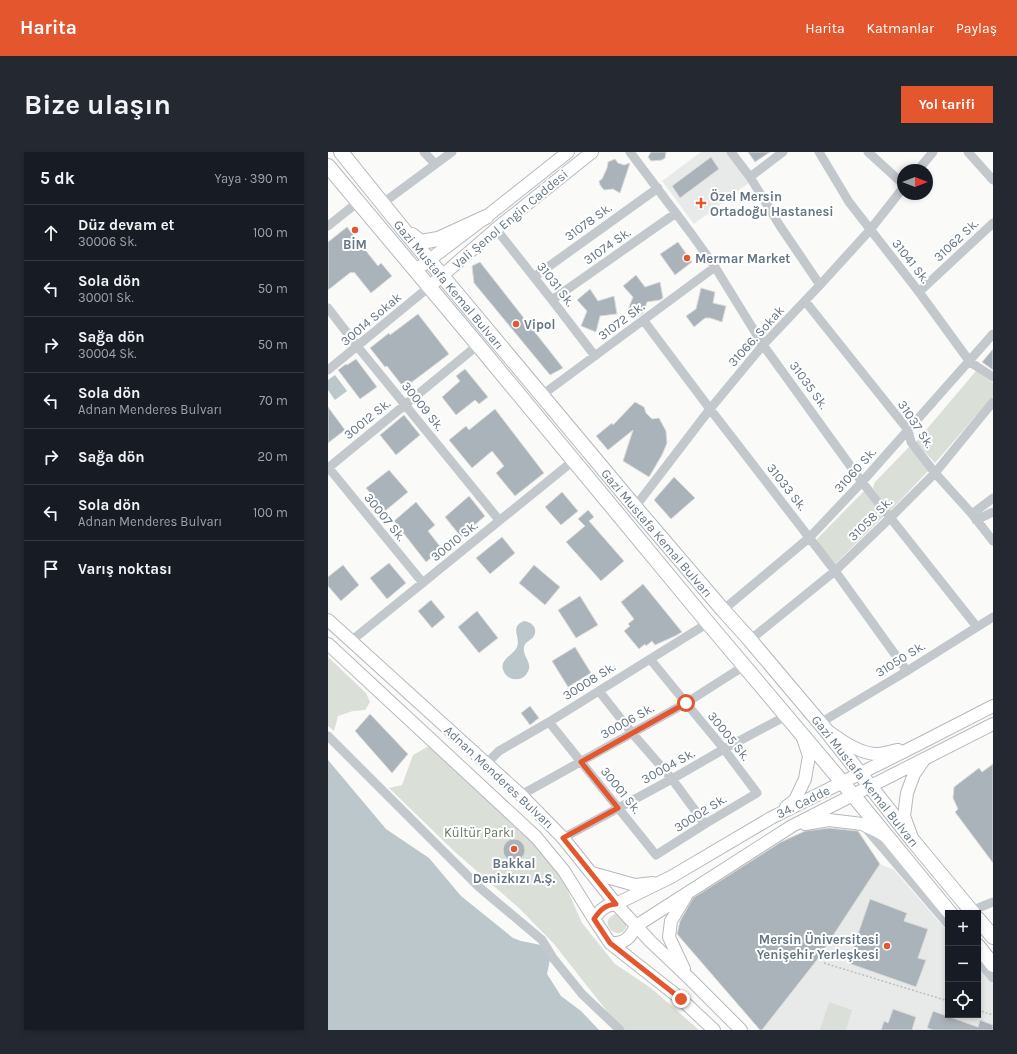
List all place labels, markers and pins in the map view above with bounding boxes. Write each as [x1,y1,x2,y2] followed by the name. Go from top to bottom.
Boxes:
[710,189,834,219] place label: Özel Mersin Ortadoğu Hastanesi
[695,197,707,209] marker: Özel Mersin Ortadoğu Hastanesi
[350,225,360,235] marker: BİM
[343,236,367,252] place label: BİM
[695,251,790,266] place label: Mermar Market
[682,253,692,263] marker: Mermar Market
[524,317,555,332] place label: Vipol
[511,319,521,329] marker: Vipol
[509,844,519,854] marker: Bakkal Denizkızı A.Ş.
[473,856,555,886] place label: Bakkal Denizkızı A.Ş.
[757,932,879,962] place label: Mersin Üniversitesi Yenişehir Yerleşkesi
[882,941,892,951] marker: Mersin Üniversitesi Yenişehir Yerleşkesi

